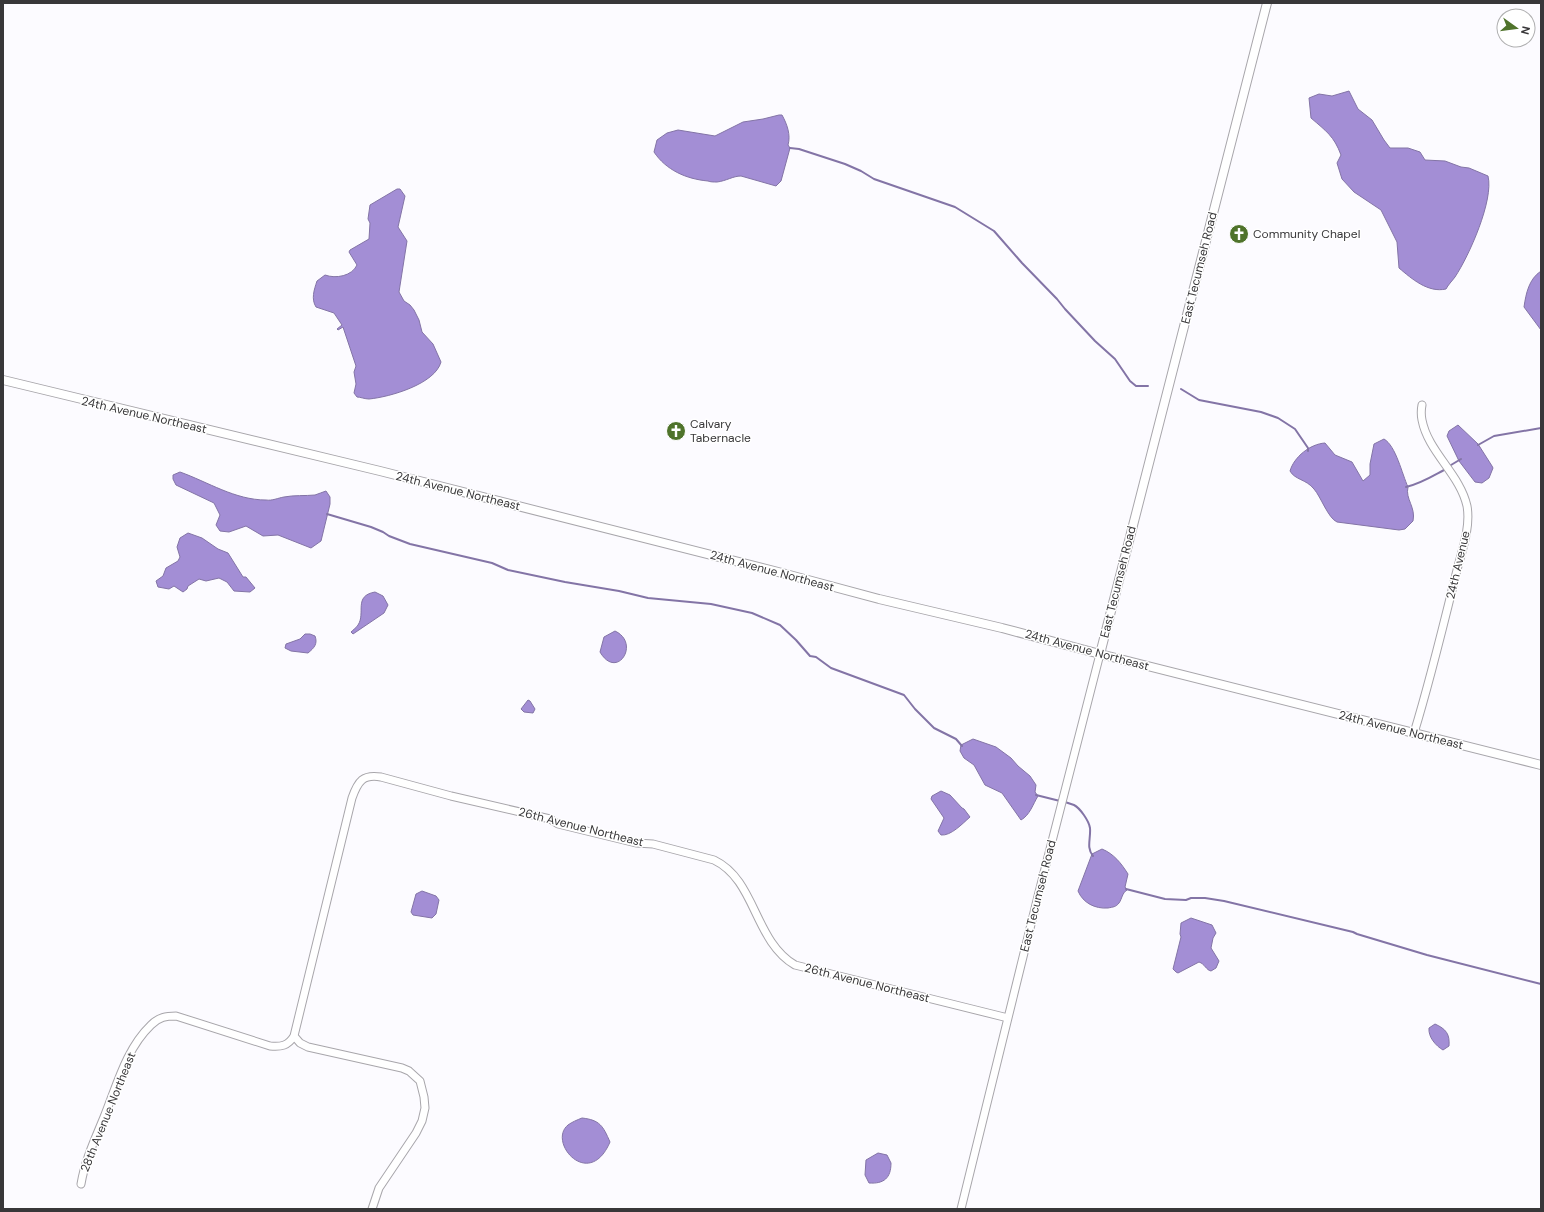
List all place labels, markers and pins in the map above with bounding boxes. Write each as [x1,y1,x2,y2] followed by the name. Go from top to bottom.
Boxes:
[1228,223,1250,245] church icon: Community Chapel
[1253,226,1360,242] place label: Community Chapel
[690,416,751,446] place label: Calvary Tabernacle
[665,420,687,442] church icon: Calvary Tabernacle

